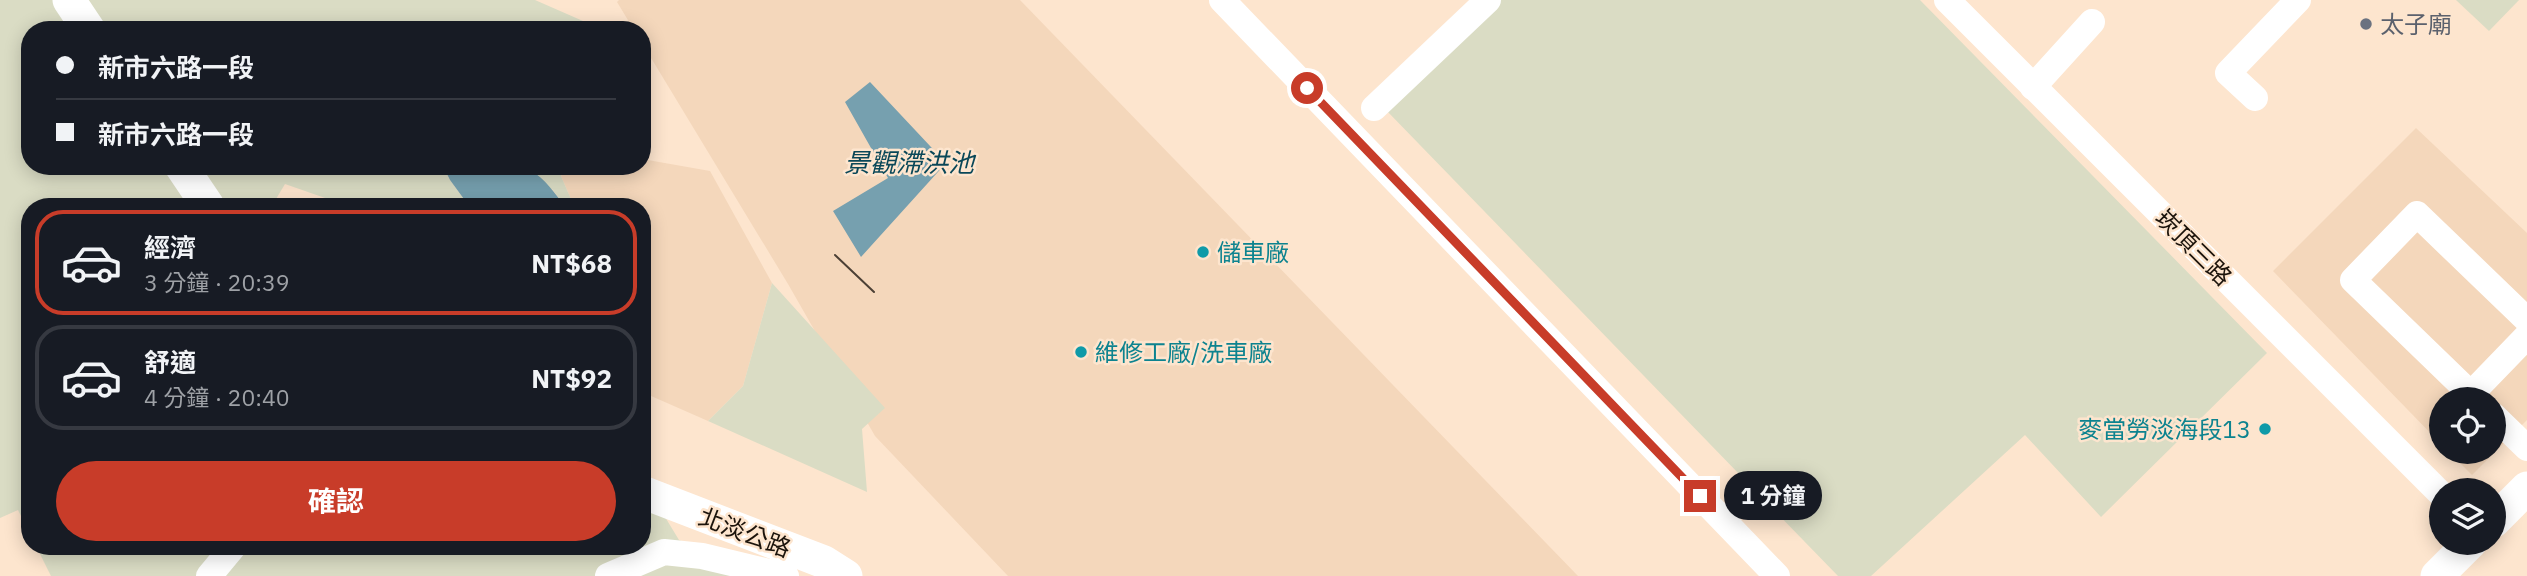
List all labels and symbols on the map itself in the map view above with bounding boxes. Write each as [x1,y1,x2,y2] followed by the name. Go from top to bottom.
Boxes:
[2380,8,2452,40] place label: 太子廟
[2358,16,2374,32] marker: 太子廟
[1291,72,1323,104] route start
[844,145,977,179] water label: 景觀滯洪池
[2149,202,2239,292] street label: 崁頂三路
[1217,236,1289,268] place label: 儲車廠
[1195,244,1211,260] marker: 儲車廠
[1095,336,1272,368] place label: 維修工廠/洗車廠
[1073,344,1089,360] marker: 維修工廠/洗車廠
[2078,413,2251,445] place label: 麥當勞淡海段13
[2257,421,2273,437] marker: 麥當勞淡海段13
[1724,472,1823,520] callout: 1 分鐘
[1684,480,1716,512] route end
[694,500,796,564] street label: 北淡公路

